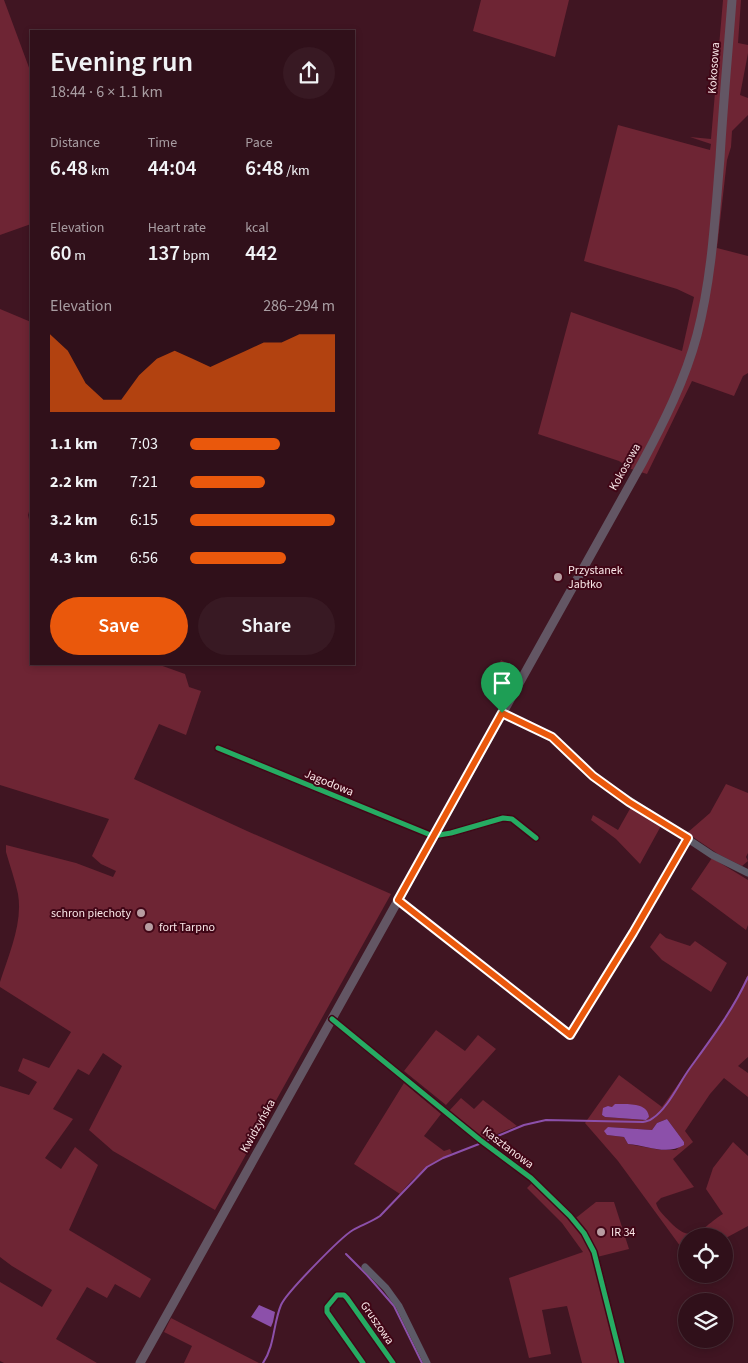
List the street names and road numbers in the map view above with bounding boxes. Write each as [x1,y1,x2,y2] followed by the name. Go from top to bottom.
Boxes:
[704,42,724,94] street label: Kokosowa
[605,440,645,494] street label: Kokosowa
[302,765,356,801] street label: Jagodowa
[236,1096,280,1156] street label: Kwidzyńska
[479,1123,537,1173] street label: Kasztanowa
[356,1298,398,1348] street label: Gruszowa

